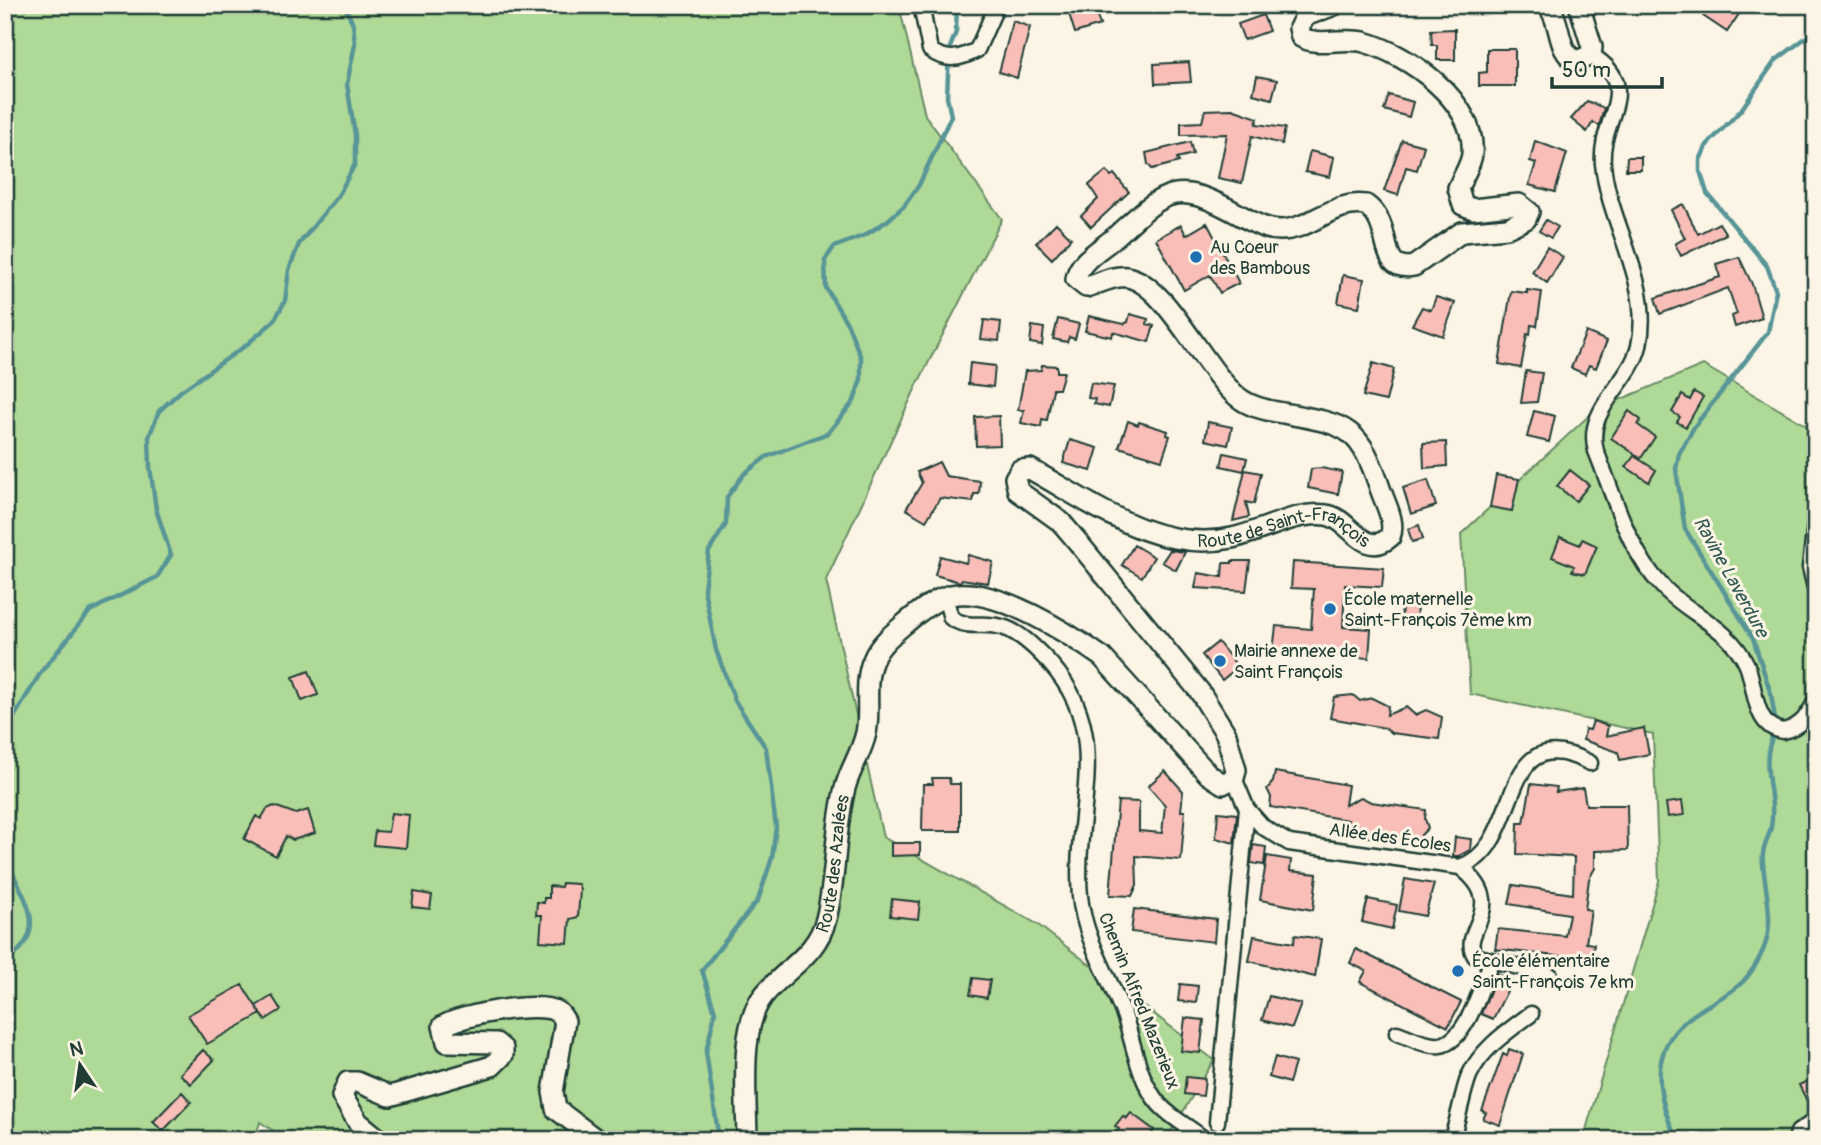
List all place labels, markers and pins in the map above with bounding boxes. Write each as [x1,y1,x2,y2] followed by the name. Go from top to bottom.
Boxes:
[1210,236,1310,280] place label: Au Coeur des Bambous
[1188,249,1204,265] marker: Au Coeur des Bambous
[1344,588,1532,632] place label: École maternelle Saint-François 7ème km
[1322,601,1338,617] marker: École maternelle Saint-François 7ème km
[1234,640,1358,684] place label: Mairie annexe de Saint François
[1212,653,1228,669] marker: Mairie annexe de Saint François
[1472,950,1634,994] place label: École élémentaire Saint-François 7e km
[1450,963,1466,979] marker: École élémentaire Saint-François 7e km

